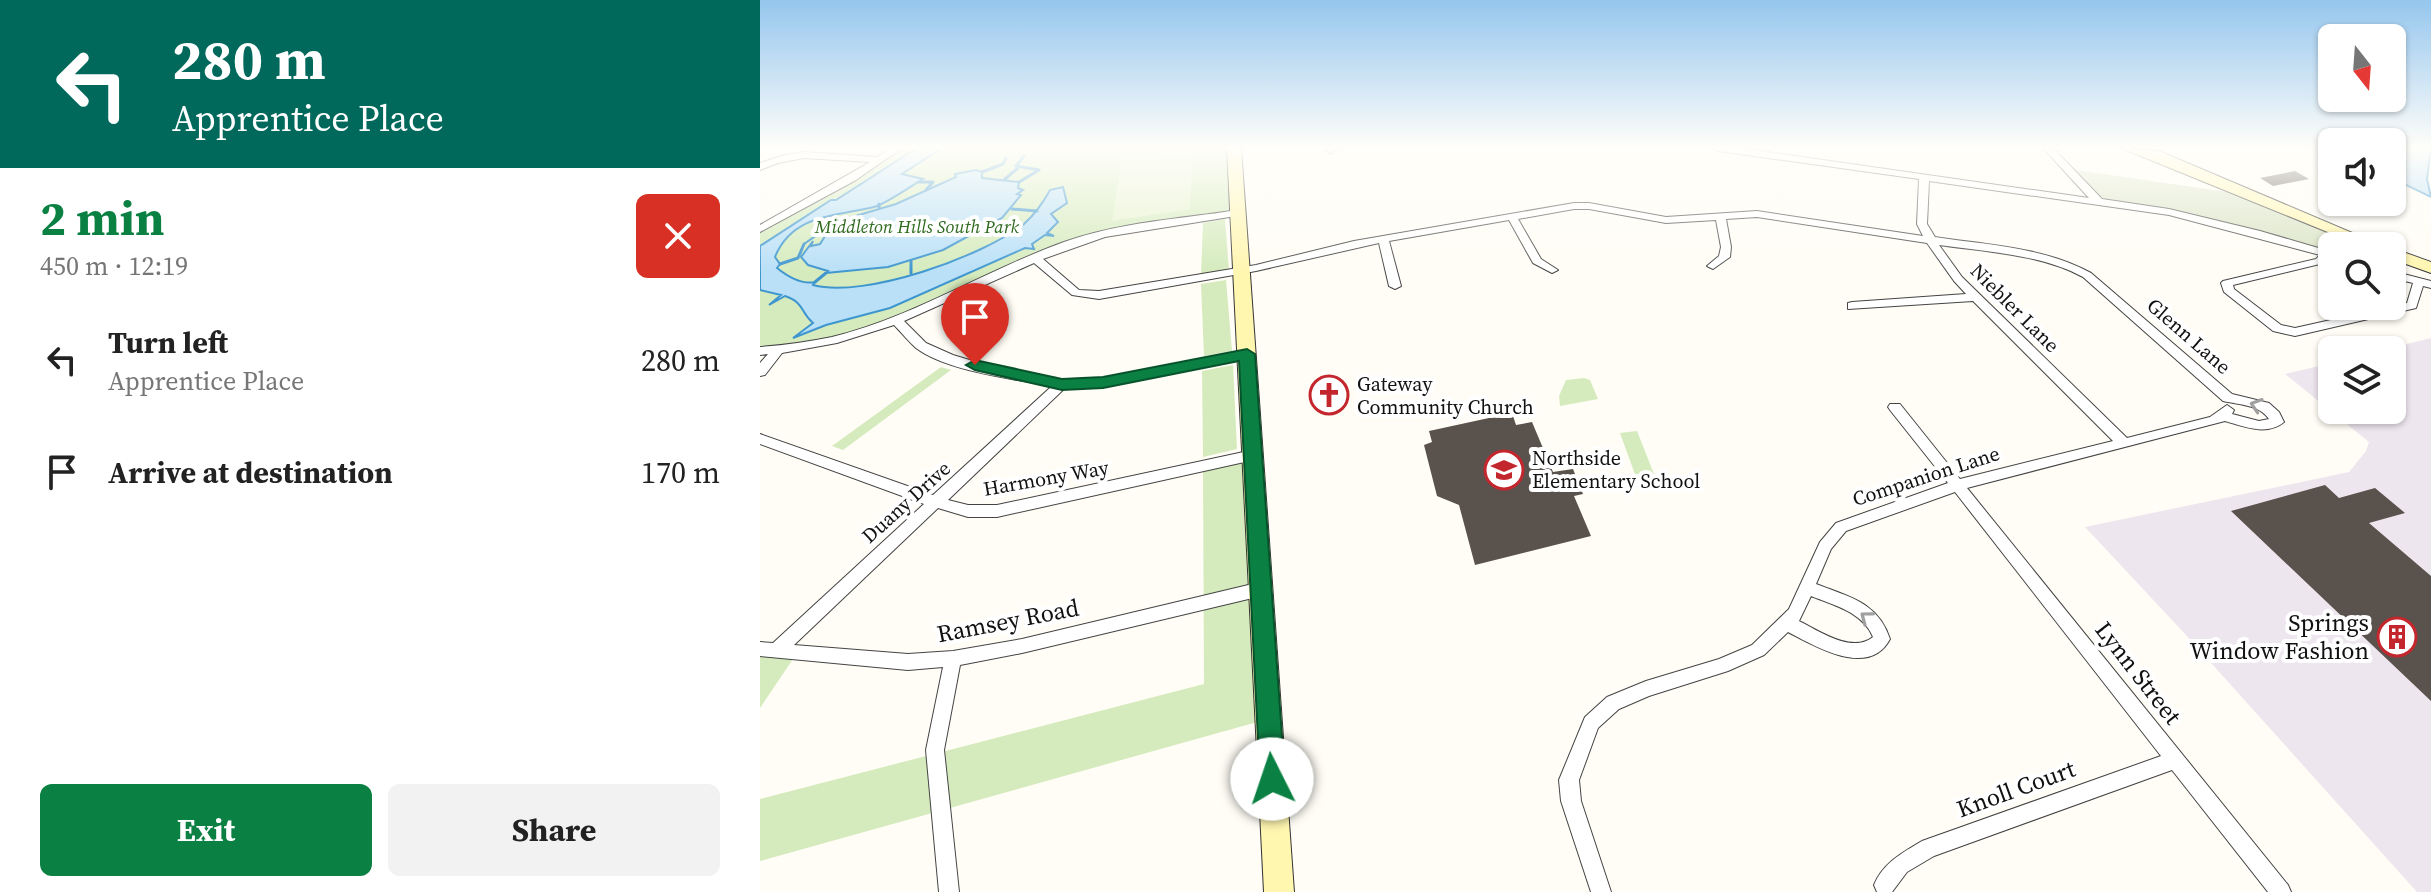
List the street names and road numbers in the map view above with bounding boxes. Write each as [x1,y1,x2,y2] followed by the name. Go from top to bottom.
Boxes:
[1964,257,2066,359] street label: Niebler Lane
[2141,292,2237,380] street label: Glenn Lane
[1849,439,2003,513] street label: Companion Lane
[981,453,1112,503] street label: Harmony Way
[856,455,956,549] street label: Duany Drive
[934,590,1082,650] street label: Ramsey Road
[2088,614,2189,731] street label: Lynn Street
[1952,752,2080,825] street label: Knoll Court

